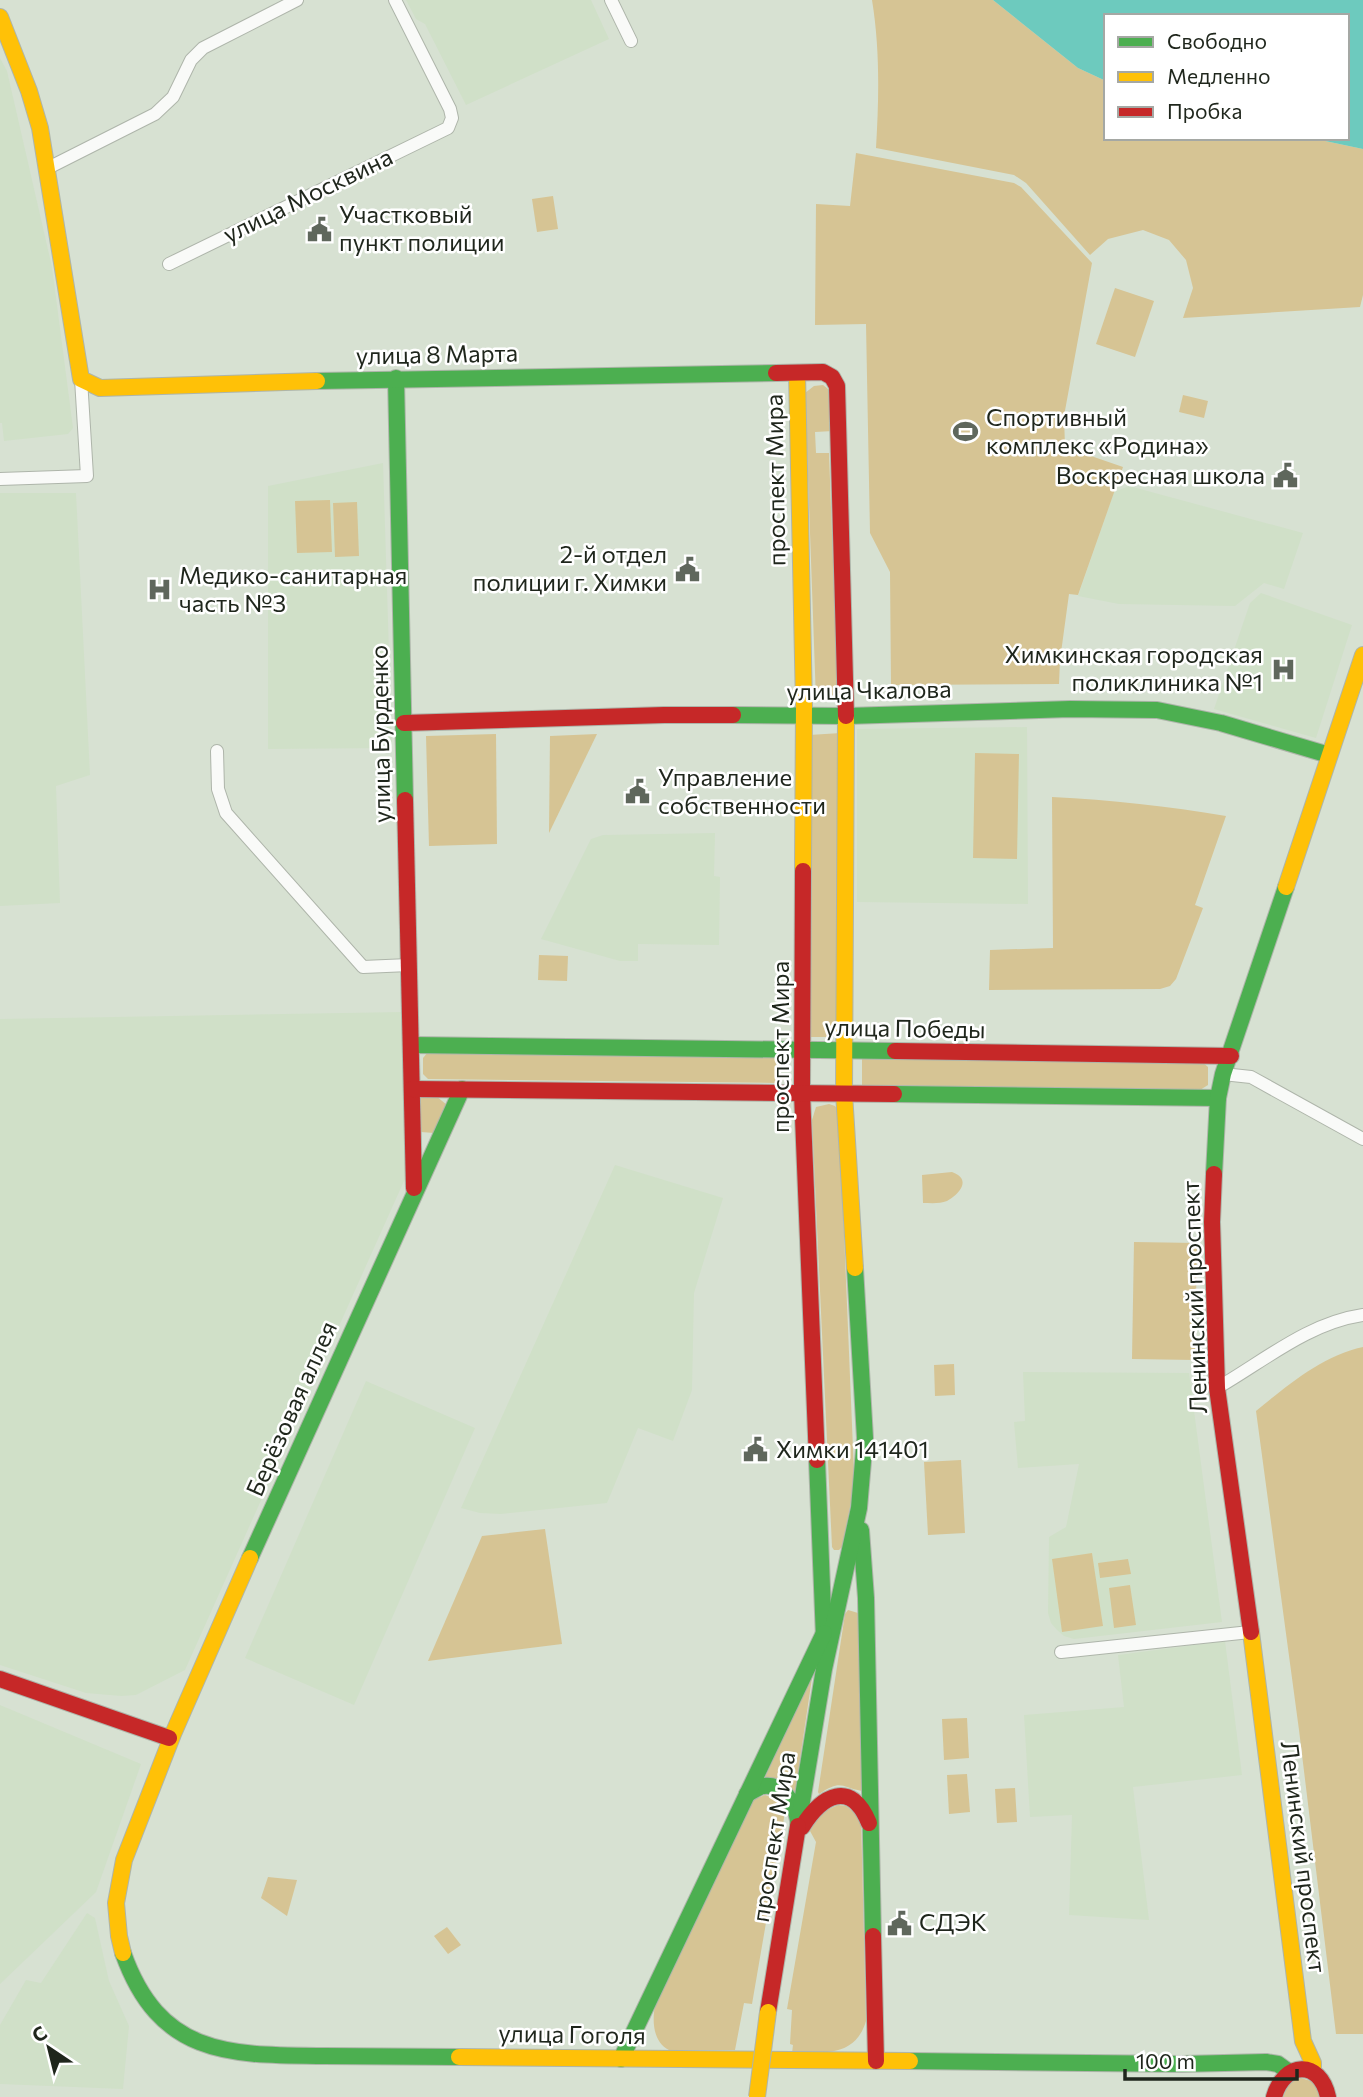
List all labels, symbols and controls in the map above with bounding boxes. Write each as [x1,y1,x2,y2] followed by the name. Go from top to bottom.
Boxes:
[1104,14,1349,140] legend
[1167,28,1267,53] text: Свободно
[1167,63,1271,88] text: Медленно
[1167,98,1242,123] text: Пробка
[218,141,397,248] street label: улица Москвина
[339,199,504,256] place label: Участковый пункт полиции
[305,215,333,243] public building icon: Участковый пункт полиции
[356,338,518,369] street label: улица 8 Марта
[758,394,791,566] street label: проспект Мира
[986,402,1209,459] place label: Спортивный комплекс «Родина»
[952,418,980,446] sports icon: Спортивный комплекс «Родина»
[1056,460,1265,489] place label: Воскресная школа
[1271,462,1299,490] public building icon: Воскресная школа
[473,539,667,596] place label: 2-й отдел полиции г. Химки
[673,555,701,583] public building icon: 2-й отдел полиции г. Химки
[179,560,407,617] place label: Медико-санитарная часть №3
[145,576,173,604] hospital icon: Медико-санитарная часть №3
[1005,639,1263,696] place label: Химкинская городская поликлиника №1
[363,645,396,823] street label: улица Бурденко
[1269,655,1297,683] hospital icon: Химкинская городская поликлиника №1
[786,674,952,705] street label: улица Чкалова
[658,762,826,819] place label: Управление собственности
[624,778,652,806] public building icon: Управление собственности
[765,961,794,1133] street label: проспект Мира
[824,1012,986,1043] street label: улица Победы
[1175,1180,1212,1414] street label: Ленинский проспект
[239,1317,342,1500] street label: Берёзовая аллея
[776,1434,929,1463] place label: Химки 141401
[742,1436,770,1464] public building icon: Химки 141401
[1276,1739,1333,1974] street label: Ленинский проспект
[745,1749,800,1924] street label: проспект Мира
[919,1907,987,1936] place label: СДЭК
[885,1909,913,1937] public building icon: СДЭК
[14,2013,84,2083] north arrow
[498,2018,646,2049] street label: улица Гоголя
[27,2021,51,2047] text: С
[1125,2038,1296,2082] scale bar
[1136,2048,1195,2073] text: 100 m

